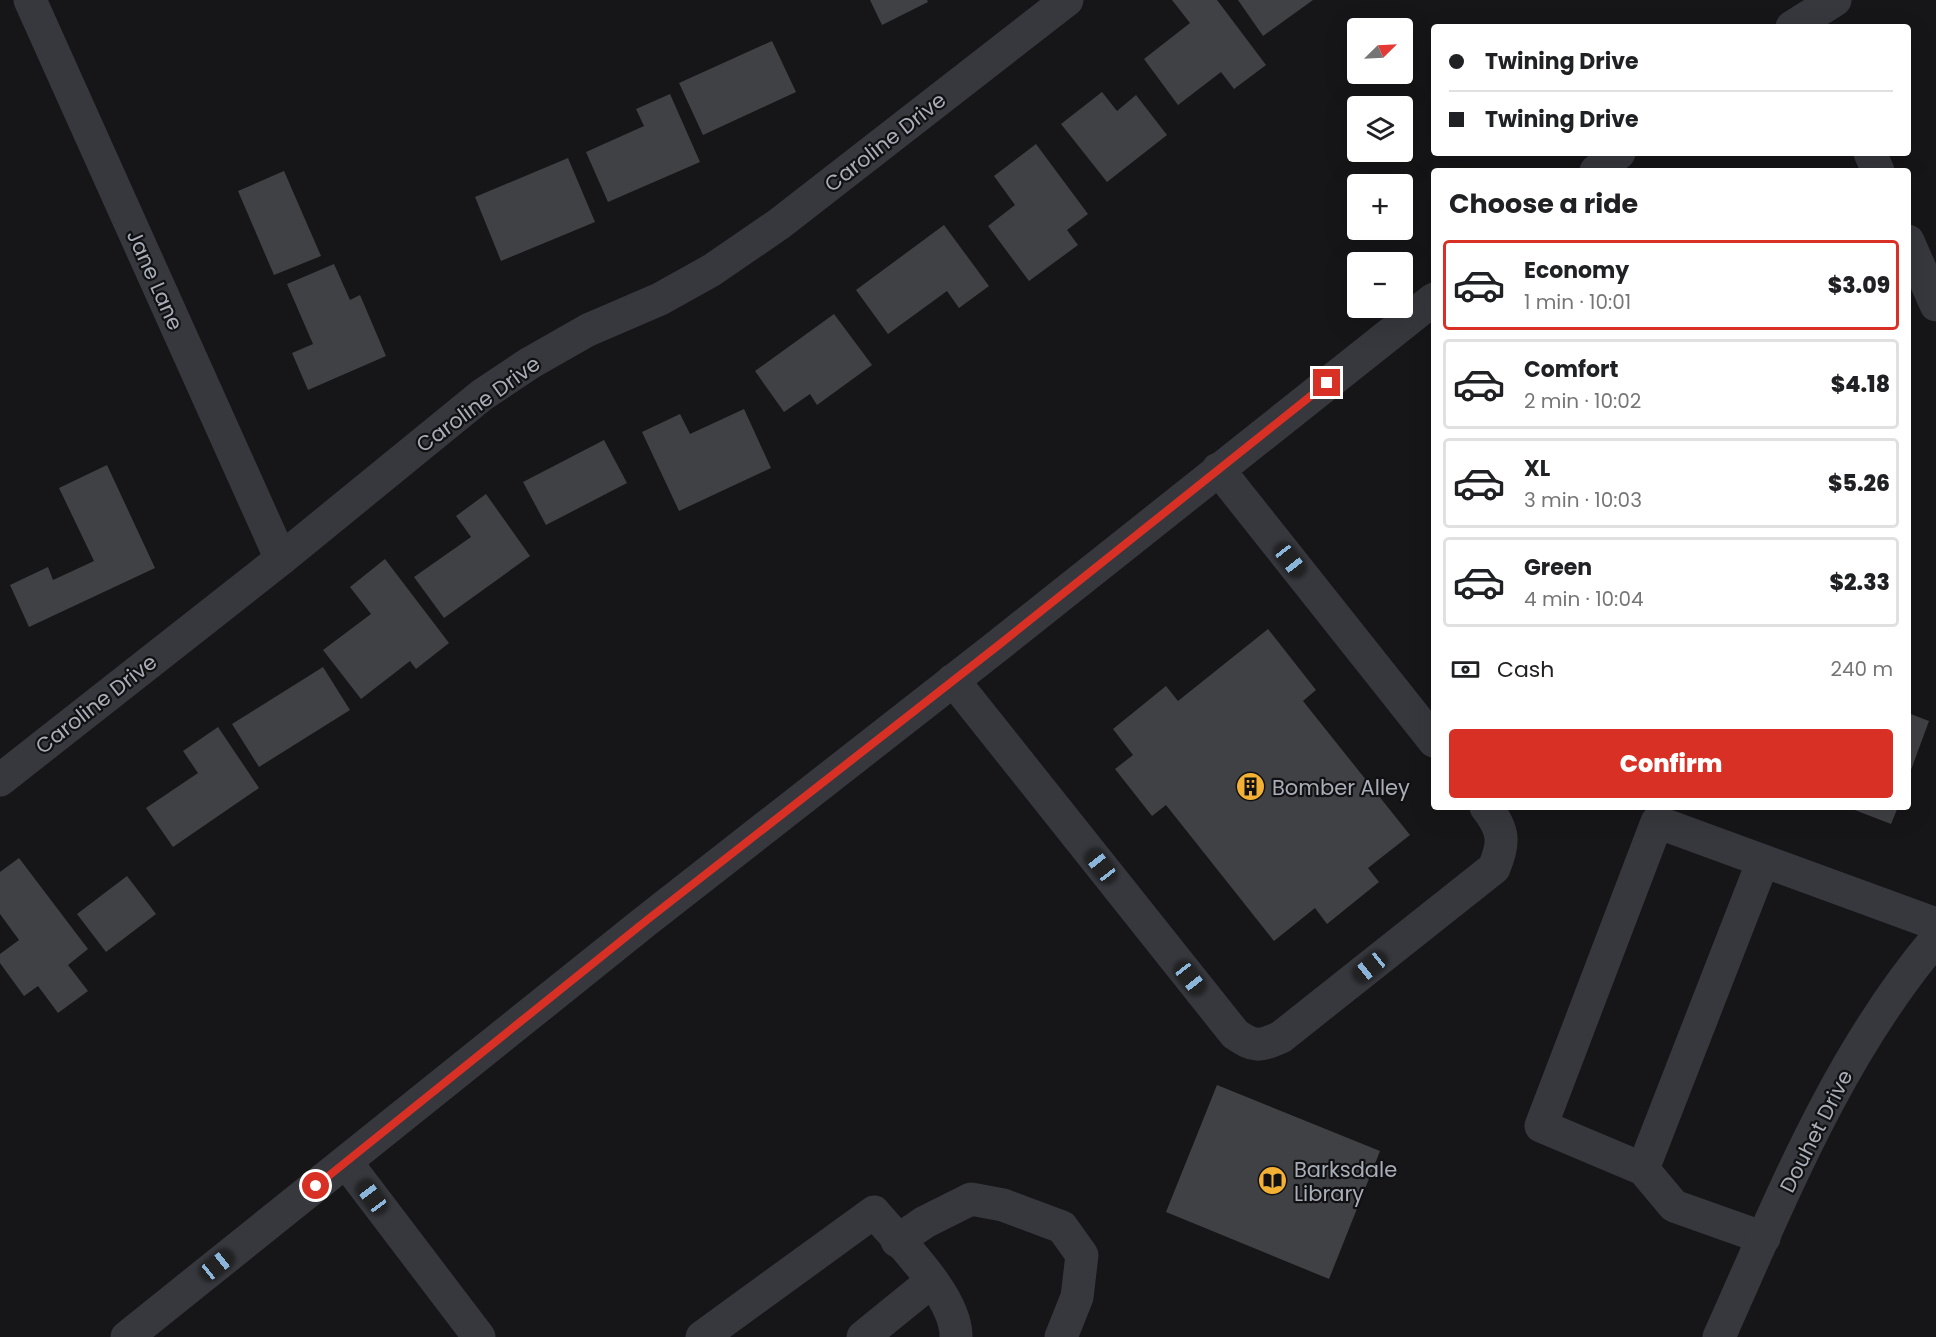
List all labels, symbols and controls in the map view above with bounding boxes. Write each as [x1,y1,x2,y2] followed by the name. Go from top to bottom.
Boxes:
[1347,18,1413,84] north arrow
[1347,18,1413,318] map controls
[1485,46,1639,77] text: Twining Drive
[818,85,952,199] street label: Caroline Drive
[1347,96,1413,162] button: layers
[1485,104,1639,135] text: Twining Drive
[1347,174,1413,240] button: +
[1449,185,1638,222] text: Choose a ride
[120,225,190,335] street label: Jane Lane
[1347,252,1413,318] button: −
[1524,255,1629,286] text: Economy
[1452,258,1506,312] icon: car
[1828,270,1890,301] text: $3.09
[1524,288,1631,316] text: 1 min · 10:01
[410,349,546,459] street label: Caroline Drive
[1524,354,1618,385] text: Comfort
[1452,357,1506,411] icon: car
[1313,369,1340,396] route end
[1831,369,1890,400] text: $4.18
[1524,387,1641,415] text: 2 min · 10:02
[1524,453,1550,484] text: XL
[1452,456,1506,510] icon: car
[1828,468,1890,499] text: $5.26
[1524,486,1642,514] text: 3 min · 10:03
[1272,540,1308,580] car
[1524,552,1592,583] text: Green
[1452,555,1506,609] icon: car
[1829,567,1890,598] text: $2.33
[1524,585,1644,613] text: 4 min · 10:04
[29,647,163,761] street label: Caroline Drive
[1449,653,1482,686] icon: cash
[1497,654,1554,685] text: Cash
[1830,655,1893,683] text: 240 m
[1449,729,1893,798] button: Confirm
[1235,771,1267,803] building icon: Bomber Alley
[1272,773,1410,802] place label: Bomber Alley
[1083,846,1119,886] car
[1350,949,1390,985] car
[1172,958,1208,998] car
[1773,1065,1859,1197] street label: Douhet Drive
[1294,1155,1397,1208] place label: Barksdale Library
[1257,1165,1289,1197] library icon: Barksdale Library
[302,1172,329,1199] route start
[354,1177,390,1217] car
[197,1247,237,1283] car

